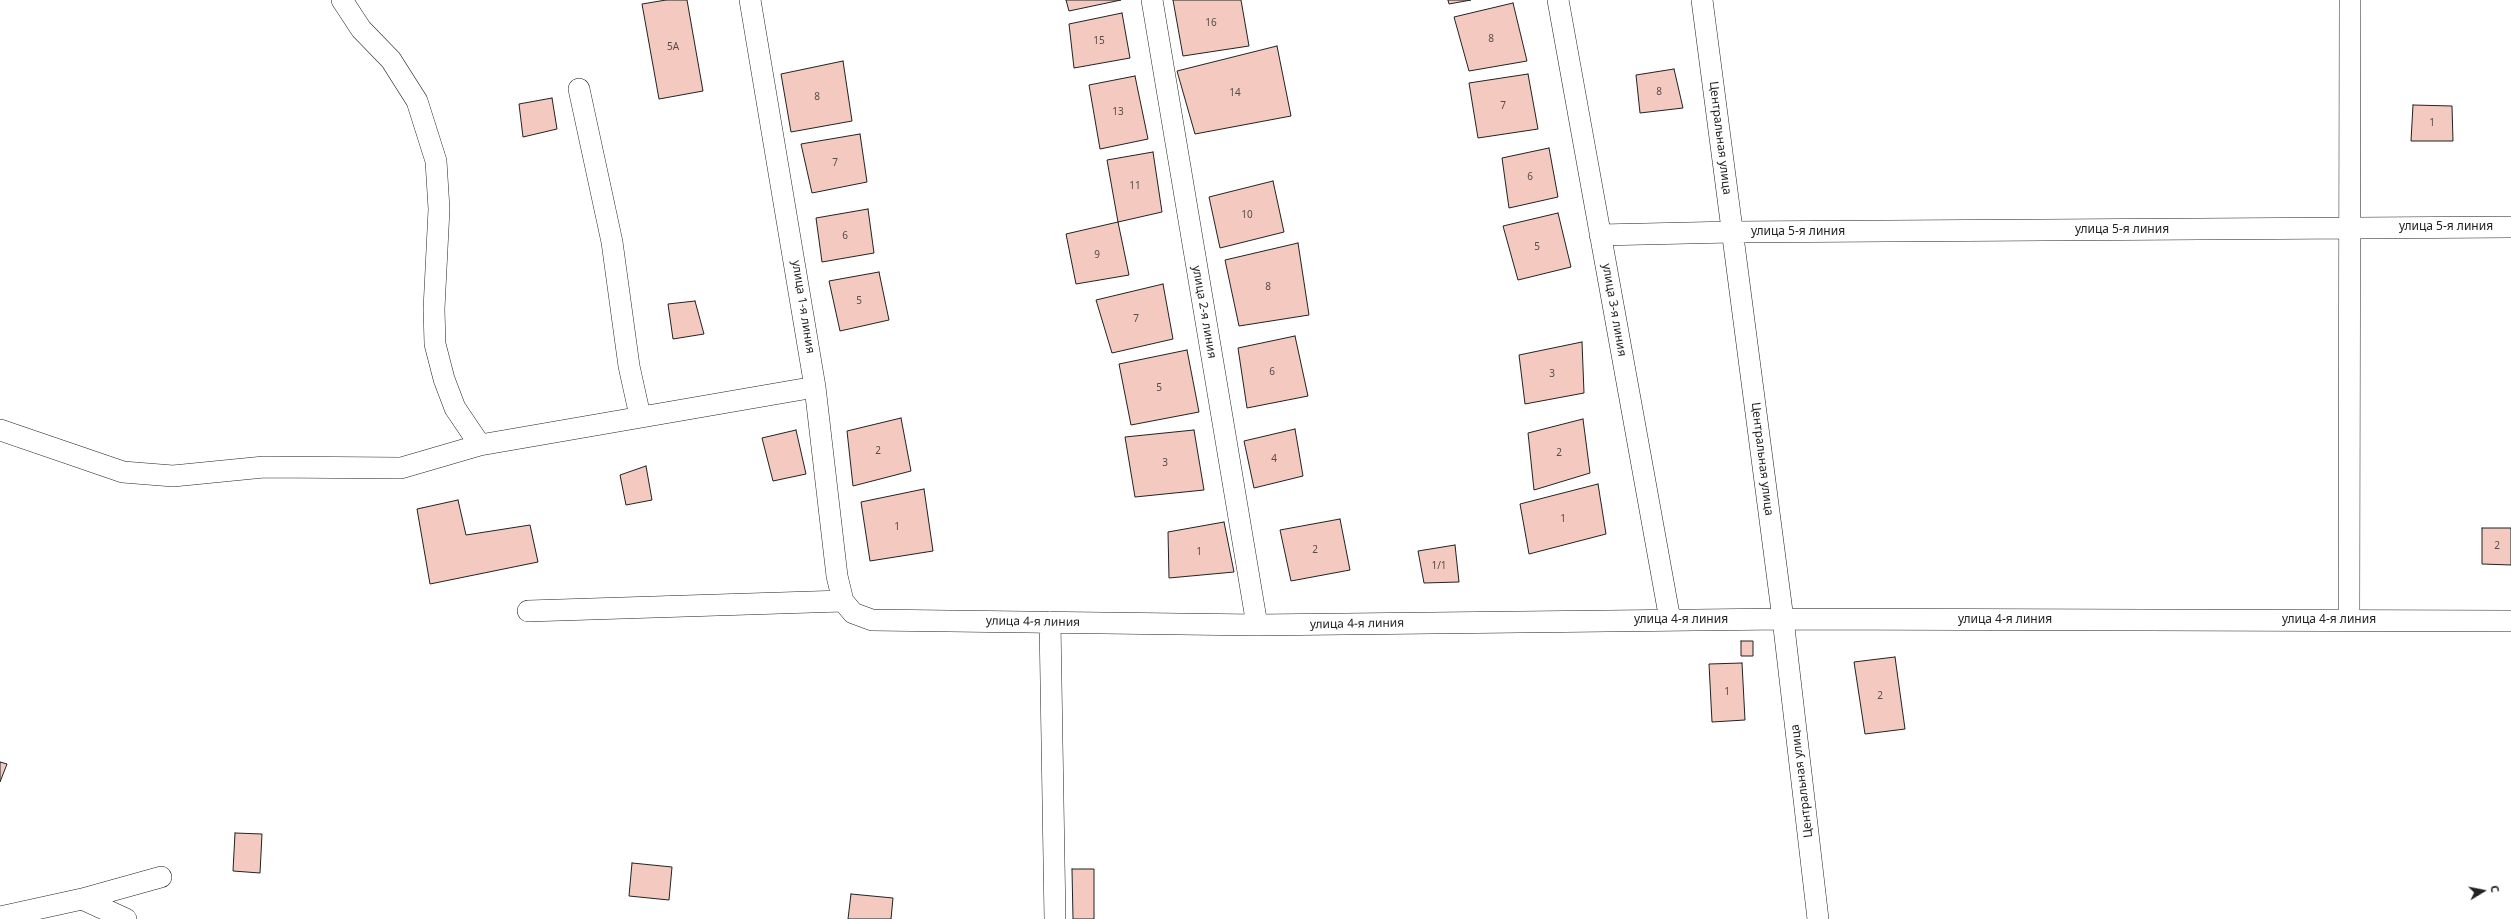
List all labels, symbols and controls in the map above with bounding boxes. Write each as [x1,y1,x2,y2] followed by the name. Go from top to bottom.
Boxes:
[1205,17,1217,29] house number: 16
[1488,33,1494,45] house number: 8
[1093,35,1105,47] house number: 15
[667,41,679,53] house number: 5А
[1706,80,1734,196] street label: Центральная улица
[1656,86,1662,98] house number: 8
[1229,87,1241,99] house number: 14
[814,91,820,103] house number: 8
[1500,100,1506,112] house number: 7
[1112,106,1124,118] house number: 13
[2429,117,2435,129] house number: 1
[832,157,838,169] house number: 7
[1527,171,1533,183] house number: 6
[1129,180,1141,192] house number: 11
[1241,209,1253,221] house number: 10
[2399,220,2493,234] street label: улица 5-я линия
[2075,223,2169,237] street label: улица 5-я линия
[1751,225,1845,239] street label: улица 5-я линия
[842,230,848,242] house number: 6
[1534,241,1540,253] house number: 5
[1094,249,1100,261] house number: 9
[789,259,817,355] street label: улица 1-я линия
[1599,262,1629,358] street label: улица 3-я линия
[1189,264,1219,360] street label: улица 2-я линия
[1265,281,1271,293] house number: 8
[856,295,862,307] house number: 5
[1133,313,1139,325] house number: 7
[1269,366,1275,378] house number: 6
[1549,368,1555,380] house number: 3
[1156,382,1162,394] house number: 5
[1748,401,1776,517] street label: Центральная улица
[875,445,881,457] house number: 2
[1556,447,1562,459] house number: 2
[1271,453,1277,465] house number: 4
[1162,457,1168,469] house number: 3
[1560,513,1566,525] house number: 1
[894,521,900,533] house number: 1
[2494,540,2500,552] house number: 2
[1312,544,1318,556] house number: 2
[1196,546,1202,558] house number: 1
[1431,560,1447,572] house number: 1/1
[1634,613,1728,627] street label: улица 4-я линия
[1958,613,2052,627] street label: улица 4-я линия
[2282,613,2376,627] street label: улица 4-я линия
[986,614,1080,630] street label: улица 4-я линия
[1310,616,1404,632] street label: улица 4-я линия
[1724,686,1730,698] house number: 1
[1877,690,1883,702] house number: 2
[1788,723,1816,839] street label: Центральная улица
[2463,871,2503,911] north arrow
[2487,884,2503,894] text: С

